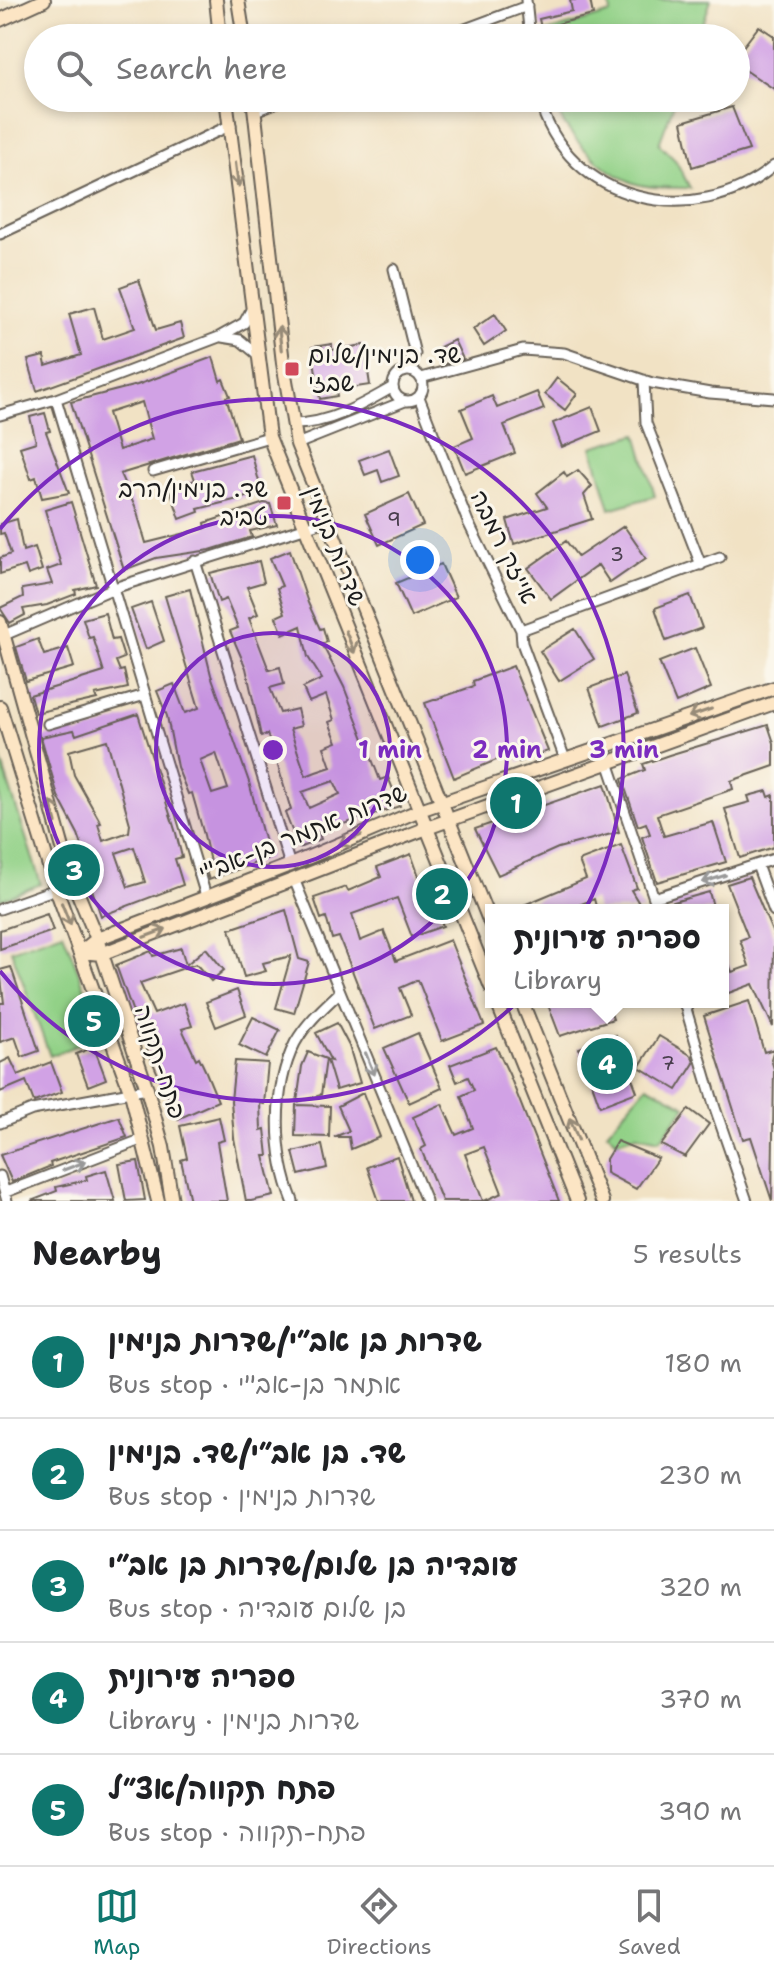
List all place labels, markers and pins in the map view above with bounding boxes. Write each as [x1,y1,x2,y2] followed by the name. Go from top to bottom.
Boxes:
[308,339,462,399] place label: שד. בנימין/שלום שבזי
[283,360,301,378] marker: שד. בנימין/שלום שבזי
[118,473,268,533] place label: שד. בנימין/הרב טביב
[275,494,293,512] marker: שד. בנימין/הרב טביב
[259,736,287,764] centre of rings
[490,773,542,833] pin: 1
[48,840,100,900] pin: 3
[416,864,468,924] pin: 2
[68,991,120,1051] pin: 5
[581,1034,633,1094] pin: 4

